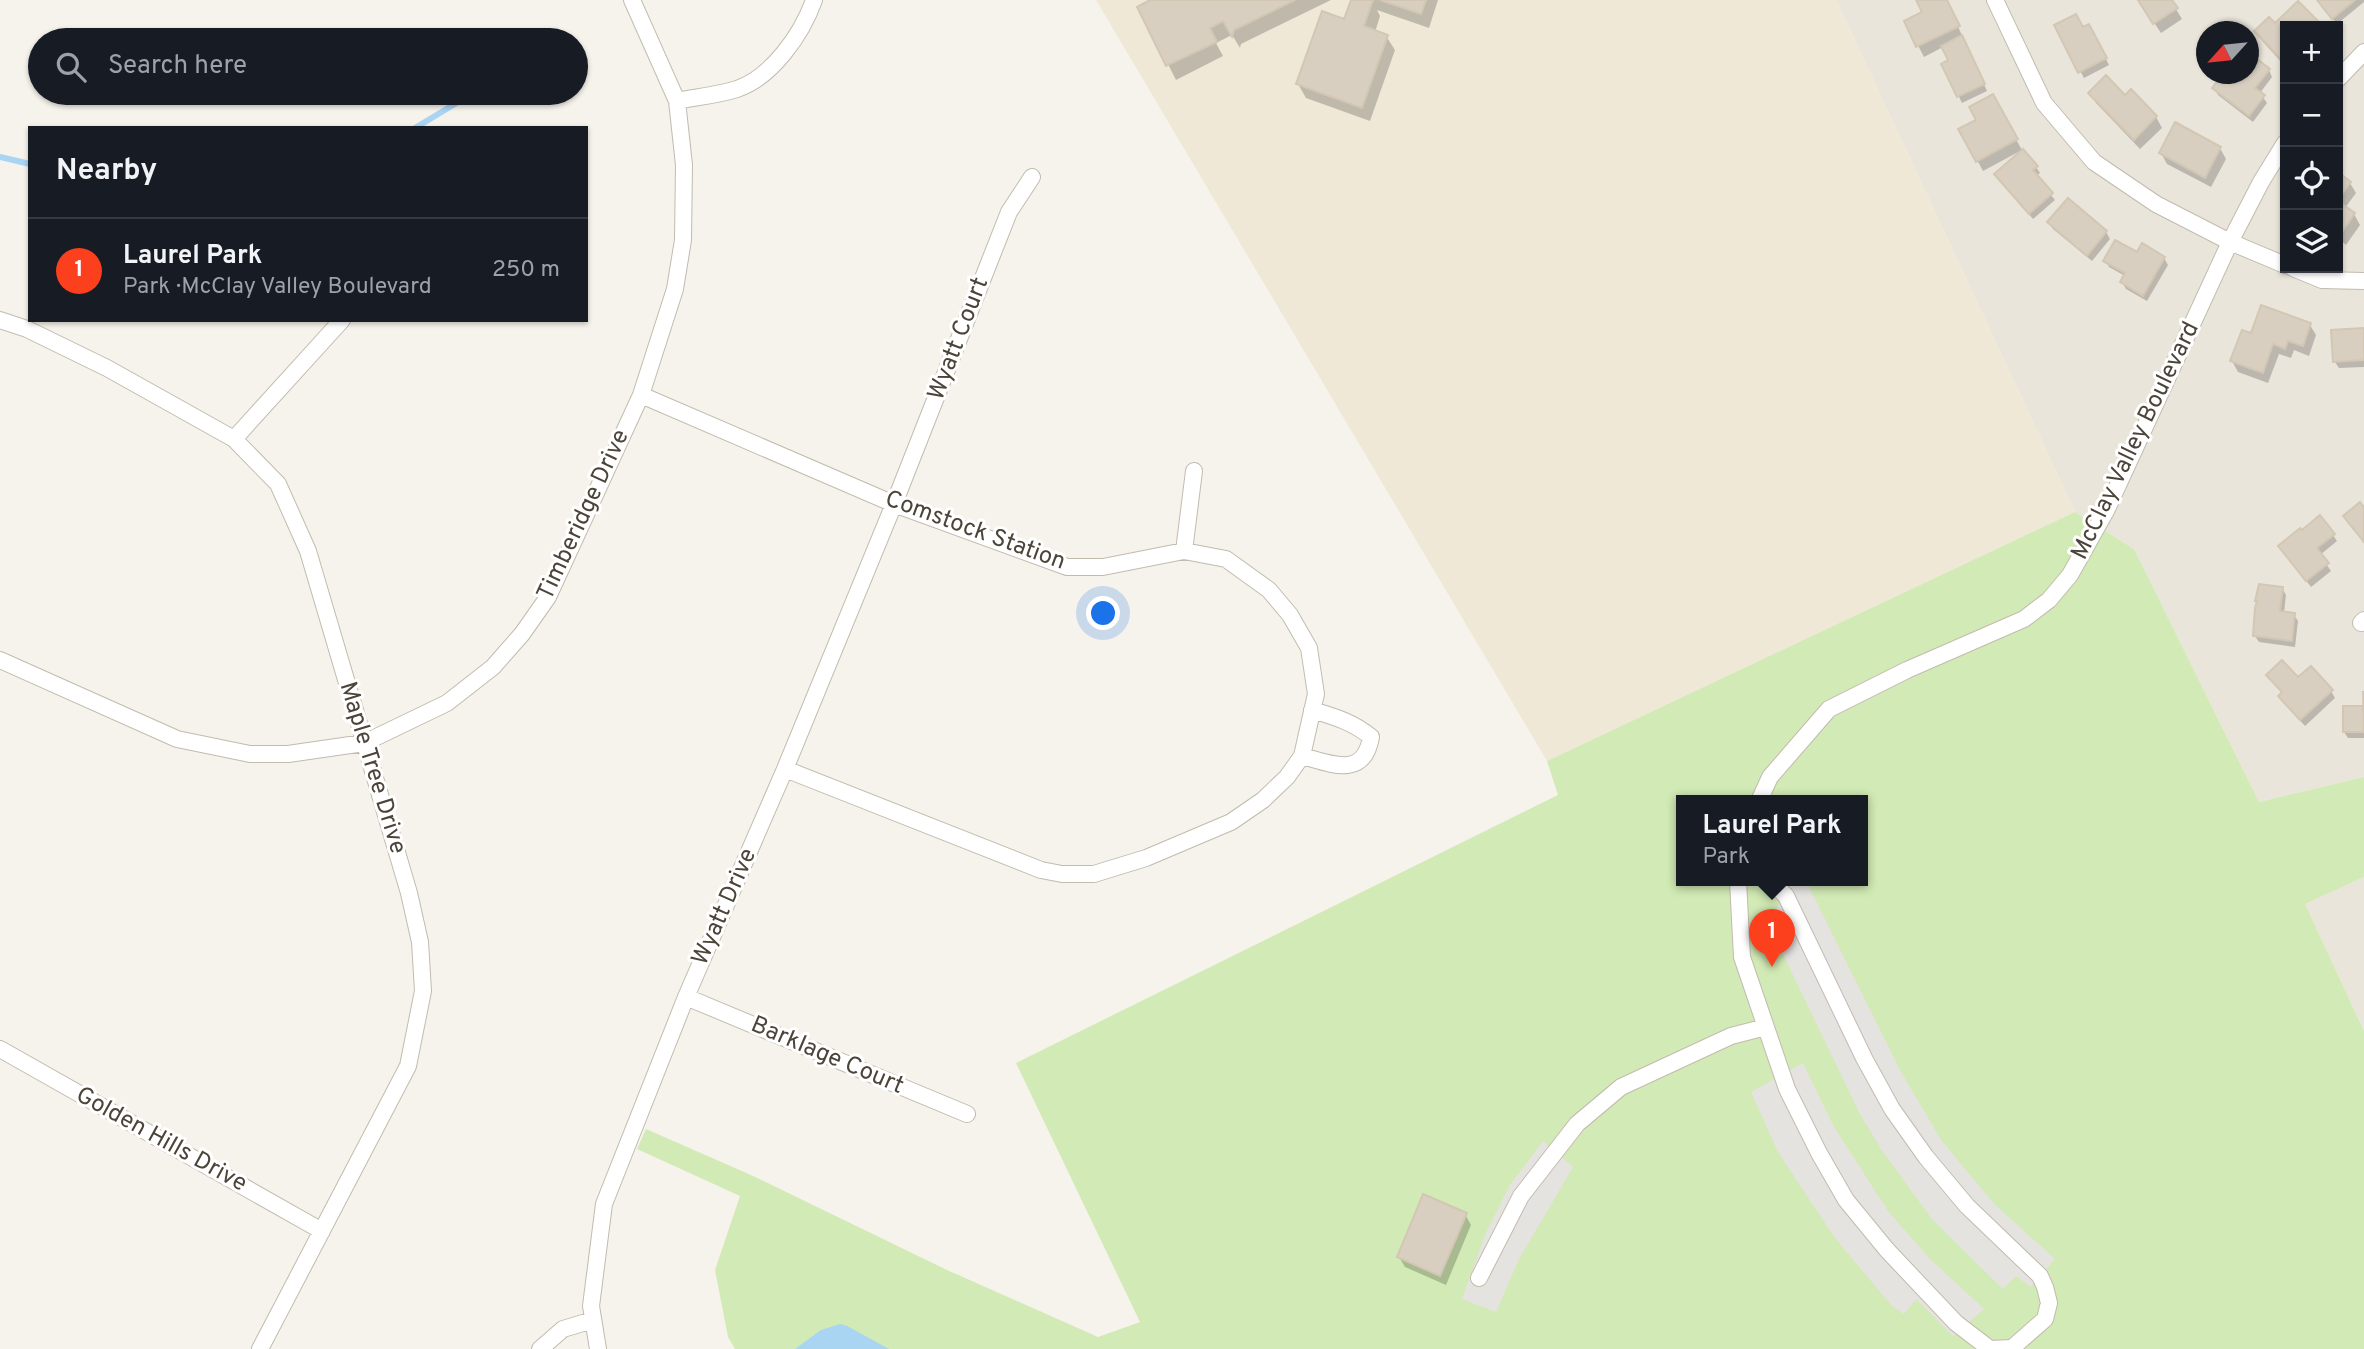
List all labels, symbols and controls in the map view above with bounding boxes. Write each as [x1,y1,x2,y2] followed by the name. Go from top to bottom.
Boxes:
[2196,21,2259,84] north arrow
[2280,21,2343,273] map controls
[2280,21,2343,84] button: +
[28,28,588,105] search box
[52,48,90,86] icon: search
[108,50,247,83] text: Search here
[2280,84,2343,147] button: −
[2280,147,2343,210] button: locate
[56,153,157,190] text: Nearby
[2280,210,2343,273] button: layers
[123,240,262,273] text: Laurel Park
[74,256,84,285] text: 1
[492,256,560,285] text: 250 m
[123,273,432,302] text: Park · McClay Valley Boulevard
[922,273,996,405] street label: Wyatt Court
[2065,317,2207,565] street label: McClay Valley Boulevard
[531,425,637,605] street label: Timberidge Drive
[881,484,1069,578] street label: Comstock Station
[1086,596,1120,630] your location
[332,678,412,858] street label: Maple Tree Drive
[1676,795,1868,886] popup
[1702,810,1842,843] text: Laurel Park
[1702,843,1750,872] text: Park
[686,844,764,970] street label: Wyatt Drive
[1749,909,1795,967] pin: 1
[746,1010,908,1102] street label: Barklage Court
[70,1081,252,1199] street label: Golden Hills Drive

